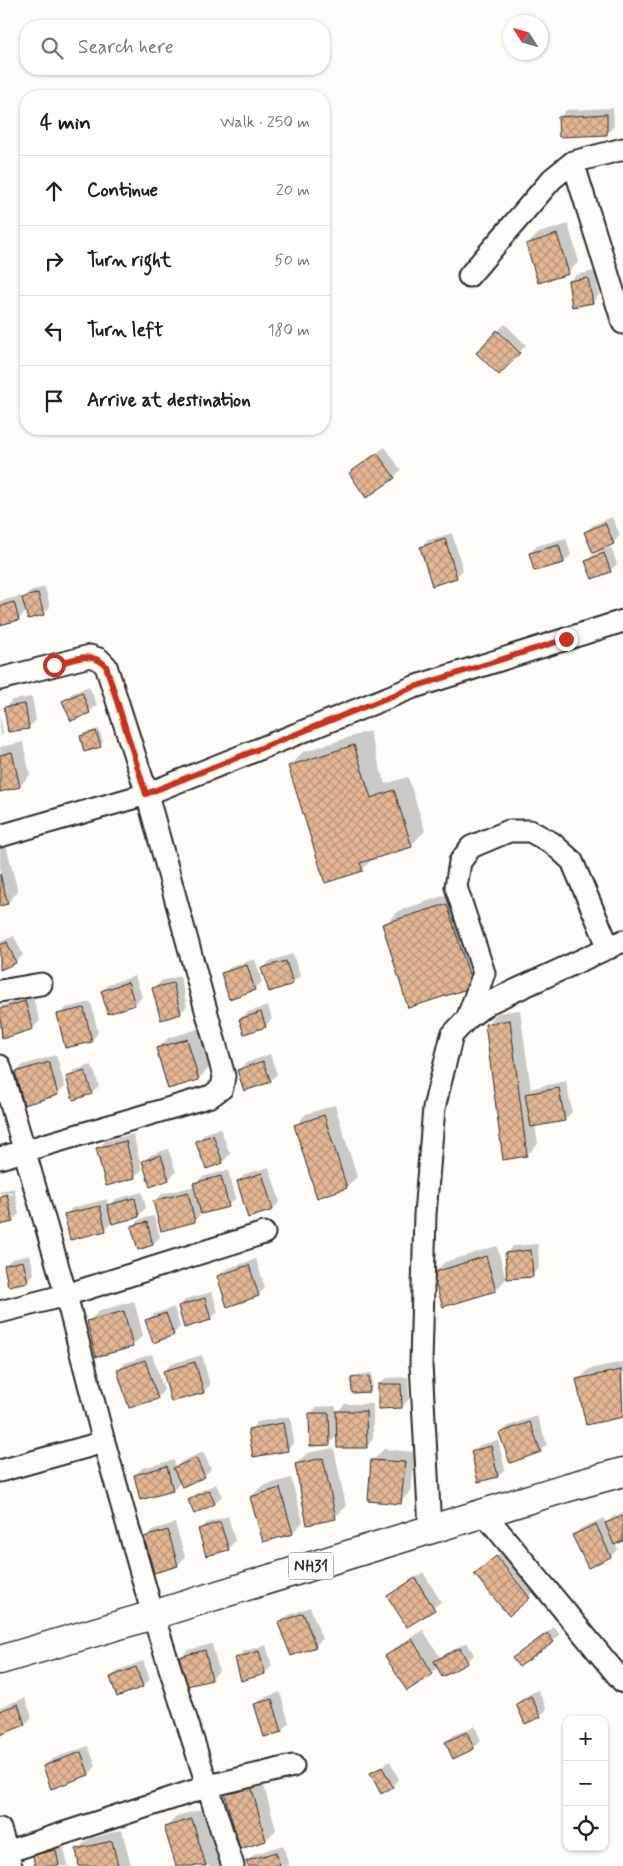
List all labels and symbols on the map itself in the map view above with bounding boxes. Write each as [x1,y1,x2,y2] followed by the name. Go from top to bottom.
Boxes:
[503,15,548,60] north arrow
[555,628,578,651] route end
[43,654,66,677] route start
[288,1552,334,1580] road number: NH31

